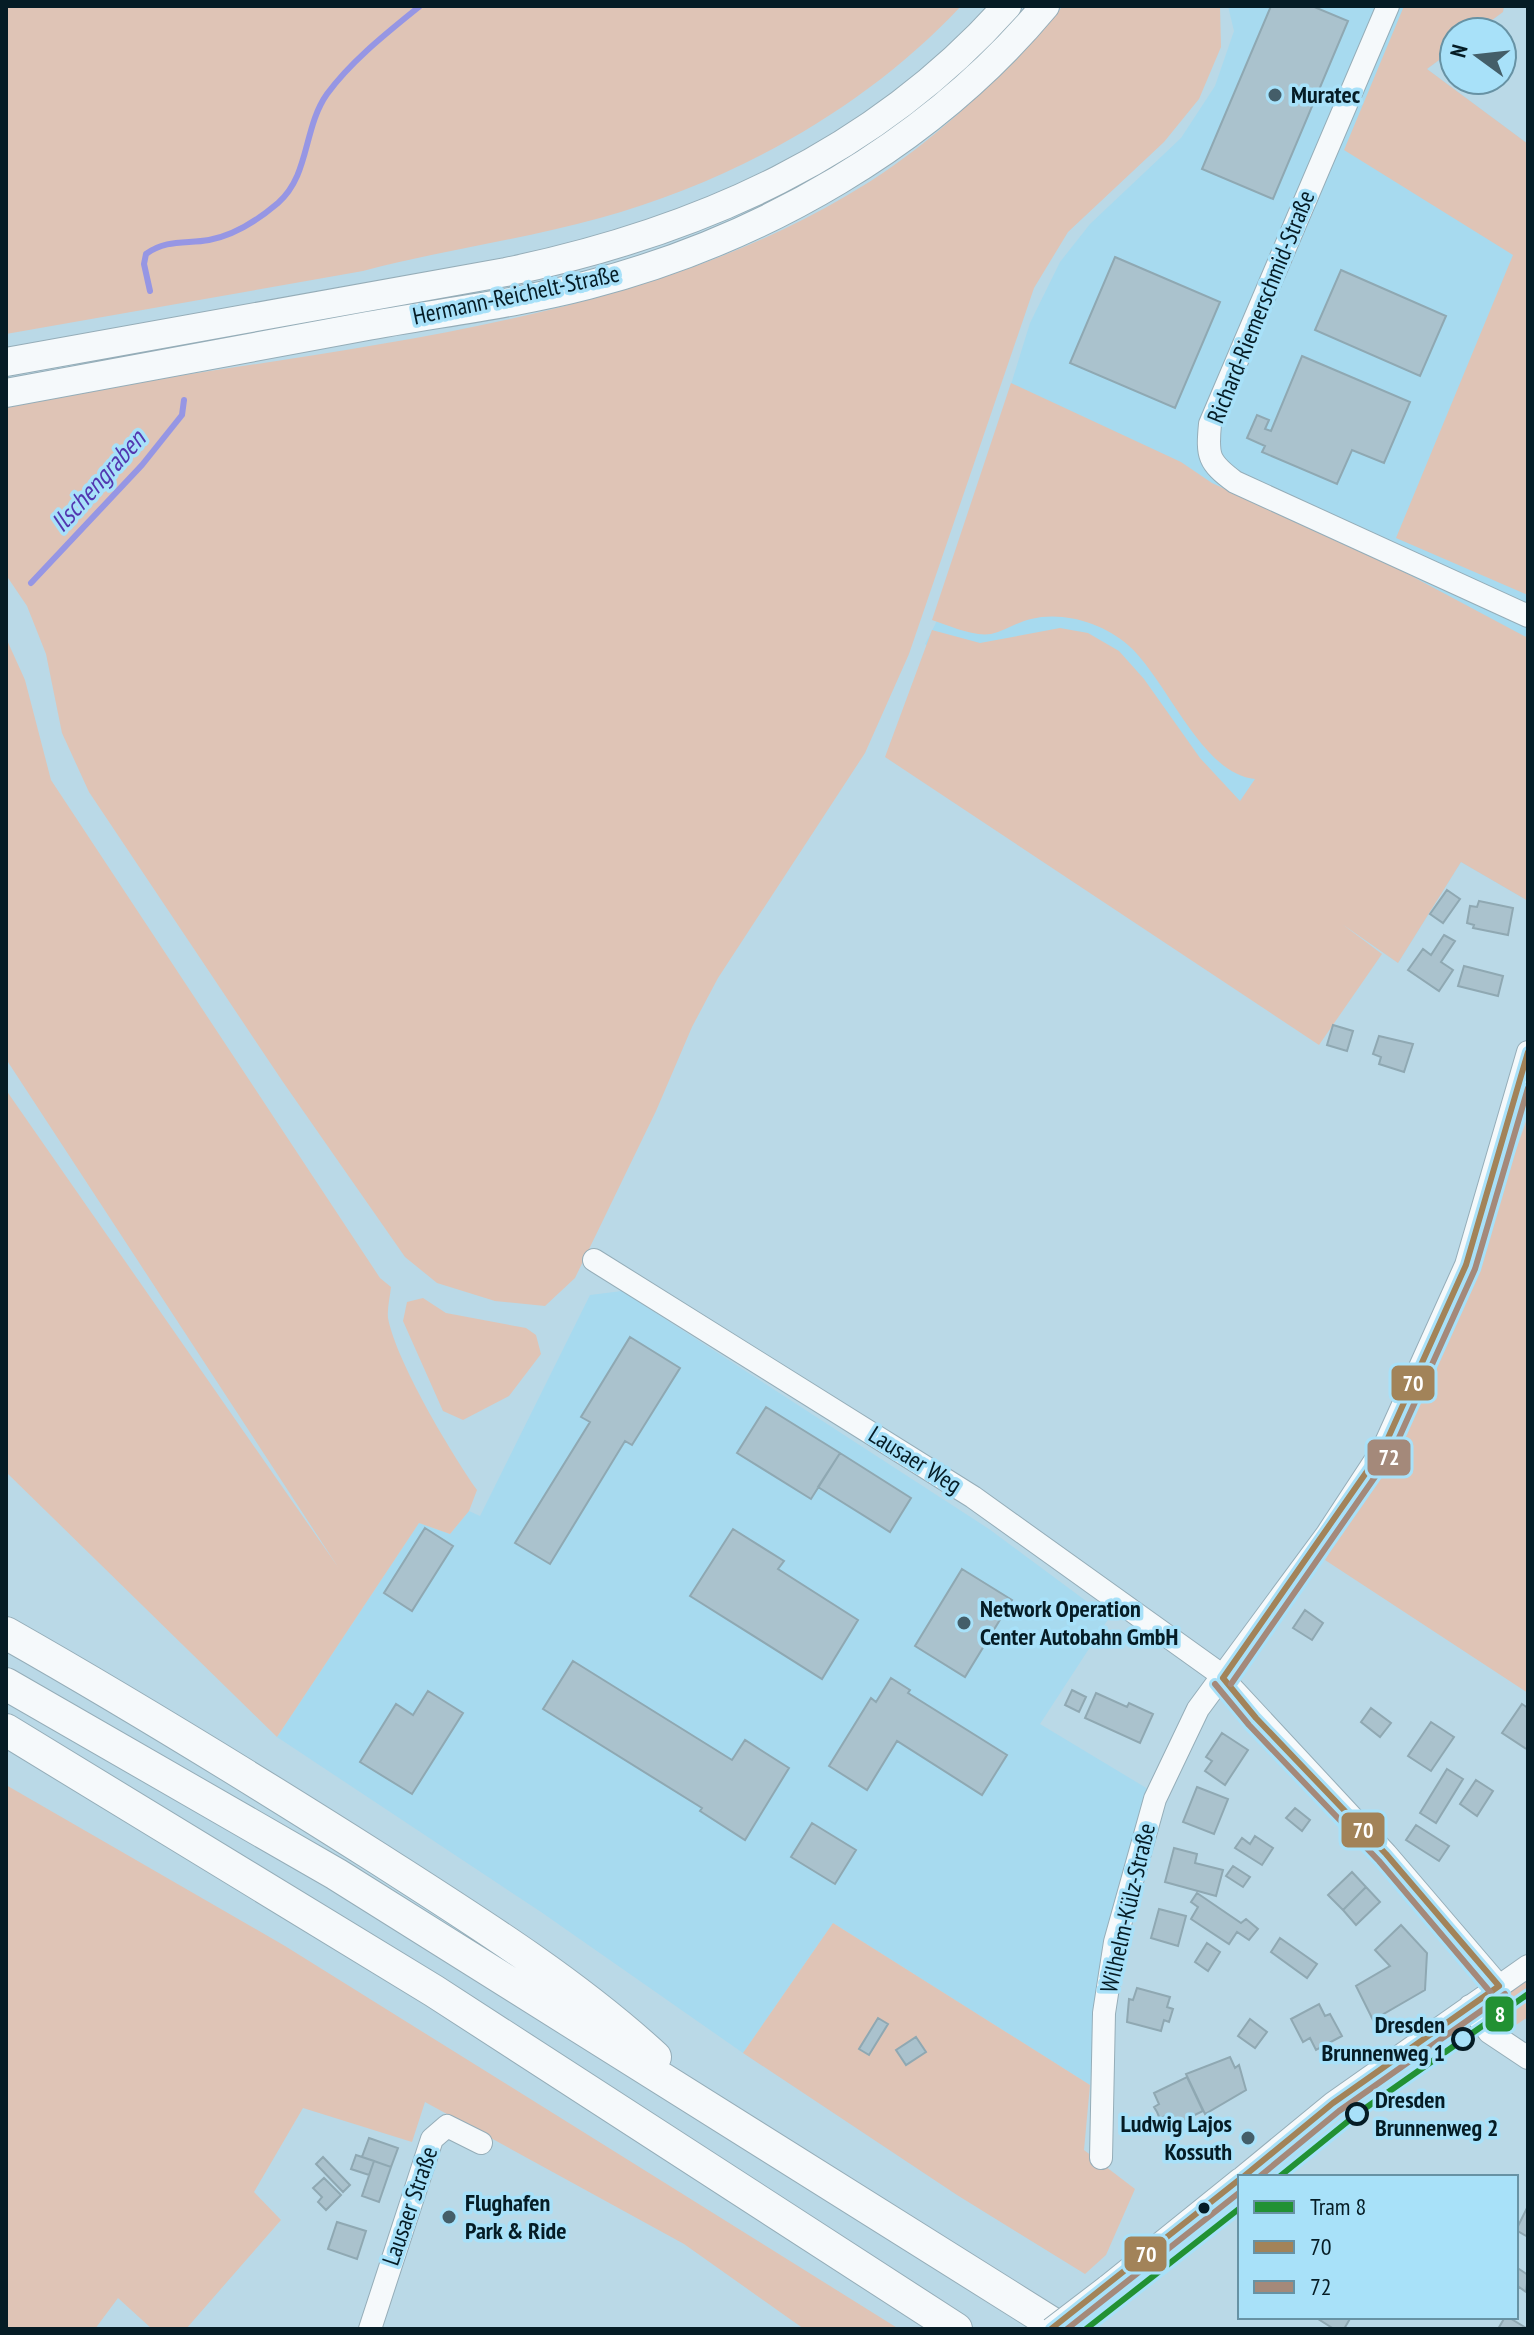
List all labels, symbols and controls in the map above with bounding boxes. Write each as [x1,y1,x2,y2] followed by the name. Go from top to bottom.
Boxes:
[1438,16,1518,96] north arrow
[1444,41,1474,60] text: N
[1291,79,1361,110] place label: Muratec
[1266,86,1284,104] marker: Muratec
[1200,186,1321,428] street label: Richard-Riemerschmid-Straße
[410,257,622,332] street label: Hermann-Reichelt-Straße
[43,422,153,539] water label: Ilschengraben
[1390,1364,1436,1402] line badge: 70
[1402,1369,1424,1397] text: 70
[863,1419,968,1500] street label: Lausaer Weg
[1366,1438,1412,1477] line badge: 72
[1378,1443,1400,1471] text: 72
[980,1593,1178,1652] place label: Network Operation Center Autobahn GmbH
[955,1614,973,1632] marker: Network Operation Center Autobahn GmbH
[1340,1811,1386,1849] line badge: 70
[1352,1816,1374,1844] text: 70
[1093,1820,1162,1996] street label: Wilhelm-Külz-Straße
[1484,1995,1515,2033] line badge: 8
[1495,2000,1505,2028] text: 8
[1321,2009,1445,2068] place label: Dresden Brunnenweg 1
[1452,2028,1474,2050] marker: Dresden Brunnenweg 1
[1375,2084,1499,2143] place label: Dresden Brunnenweg 2
[1346,2103,1368,2125] marker: Dresden Brunnenweg 2
[1121,2108,1232,2167] place label: Ludwig Lajos Kossuth
[1239,2129,1257,2147] marker: Ludwig Lajos Kossuth
[375,2142,444,2269] street label: Lausaer Straße
[1238,2175,1518,2319] legend
[465,2187,567,2246] place label: Flughafen Park & Ride
[1310,2191,1366,2222] text: Tram 8
[1196,2200,1212,2216] unlabelled marker
[440,2208,458,2226] marker: Flughafen Park & Ride
[1310,2231,1332,2262] text: 70
[1123,2235,1168,2273] line badge: 70
[1135,2240,1157,2268] text: 70
[1310,2271,1332,2302] text: 72

